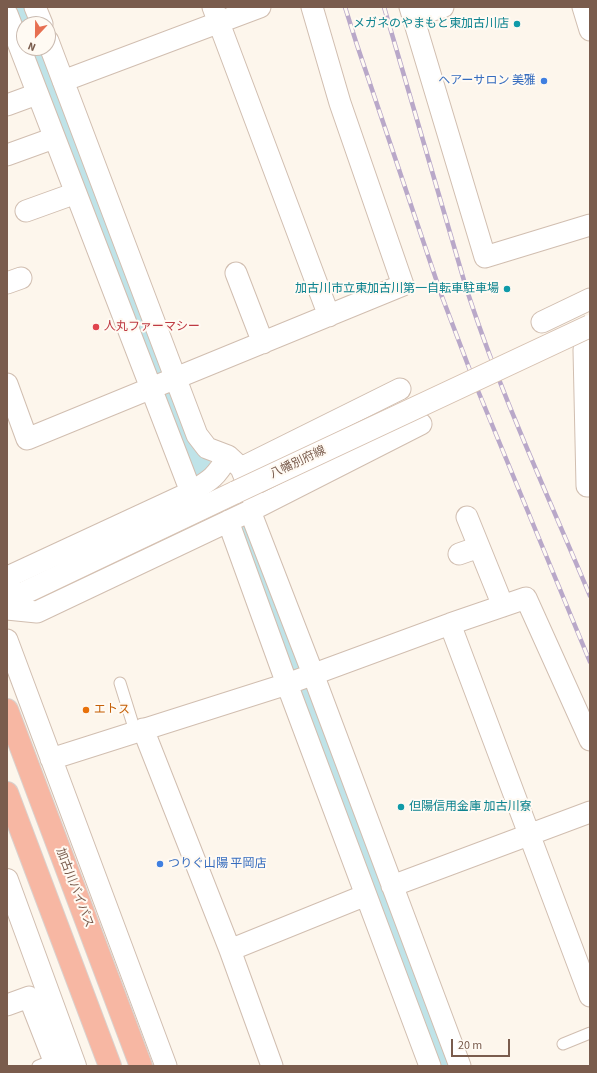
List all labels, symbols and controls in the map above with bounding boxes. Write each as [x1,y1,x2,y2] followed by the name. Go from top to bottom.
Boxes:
[16,16,56,56] north arrow
[353,17,509,31] place label: メガネのやまもと東加古川店
[512,19,522,29] marker: メガネのやまもと東加古川店
[25,38,38,55] text: N
[438,74,536,88] place label: ヘアーサロン 美雅
[539,76,549,86] marker: ヘアーサロン 美雅
[295,282,499,296] place label: 加古川市立東加古川第一自転車駐車場
[502,284,512,294] marker: 加古川市立東加古川第一自転車駐車場
[104,320,200,334] place label: 人丸ファーマシー
[91,322,101,332] marker: 人丸ファーマシー
[268,444,328,482] street label: 八幡別府線
[94,703,130,717] place label: エトス
[81,705,91,715] marker: エトス
[409,800,531,814] place label: 但陽信用金庫 加古川寮
[396,802,406,812] marker: 但陽信用金庫 加古川寮
[52,846,96,930] street label: 加古川バイパス
[168,857,266,871] place label: つりぐ山陽 平岡店
[155,859,165,869] marker: つりぐ山陽 平岡店
[453,1031,512,1057] scale bar
[458,1037,482,1054] text: 20 m

